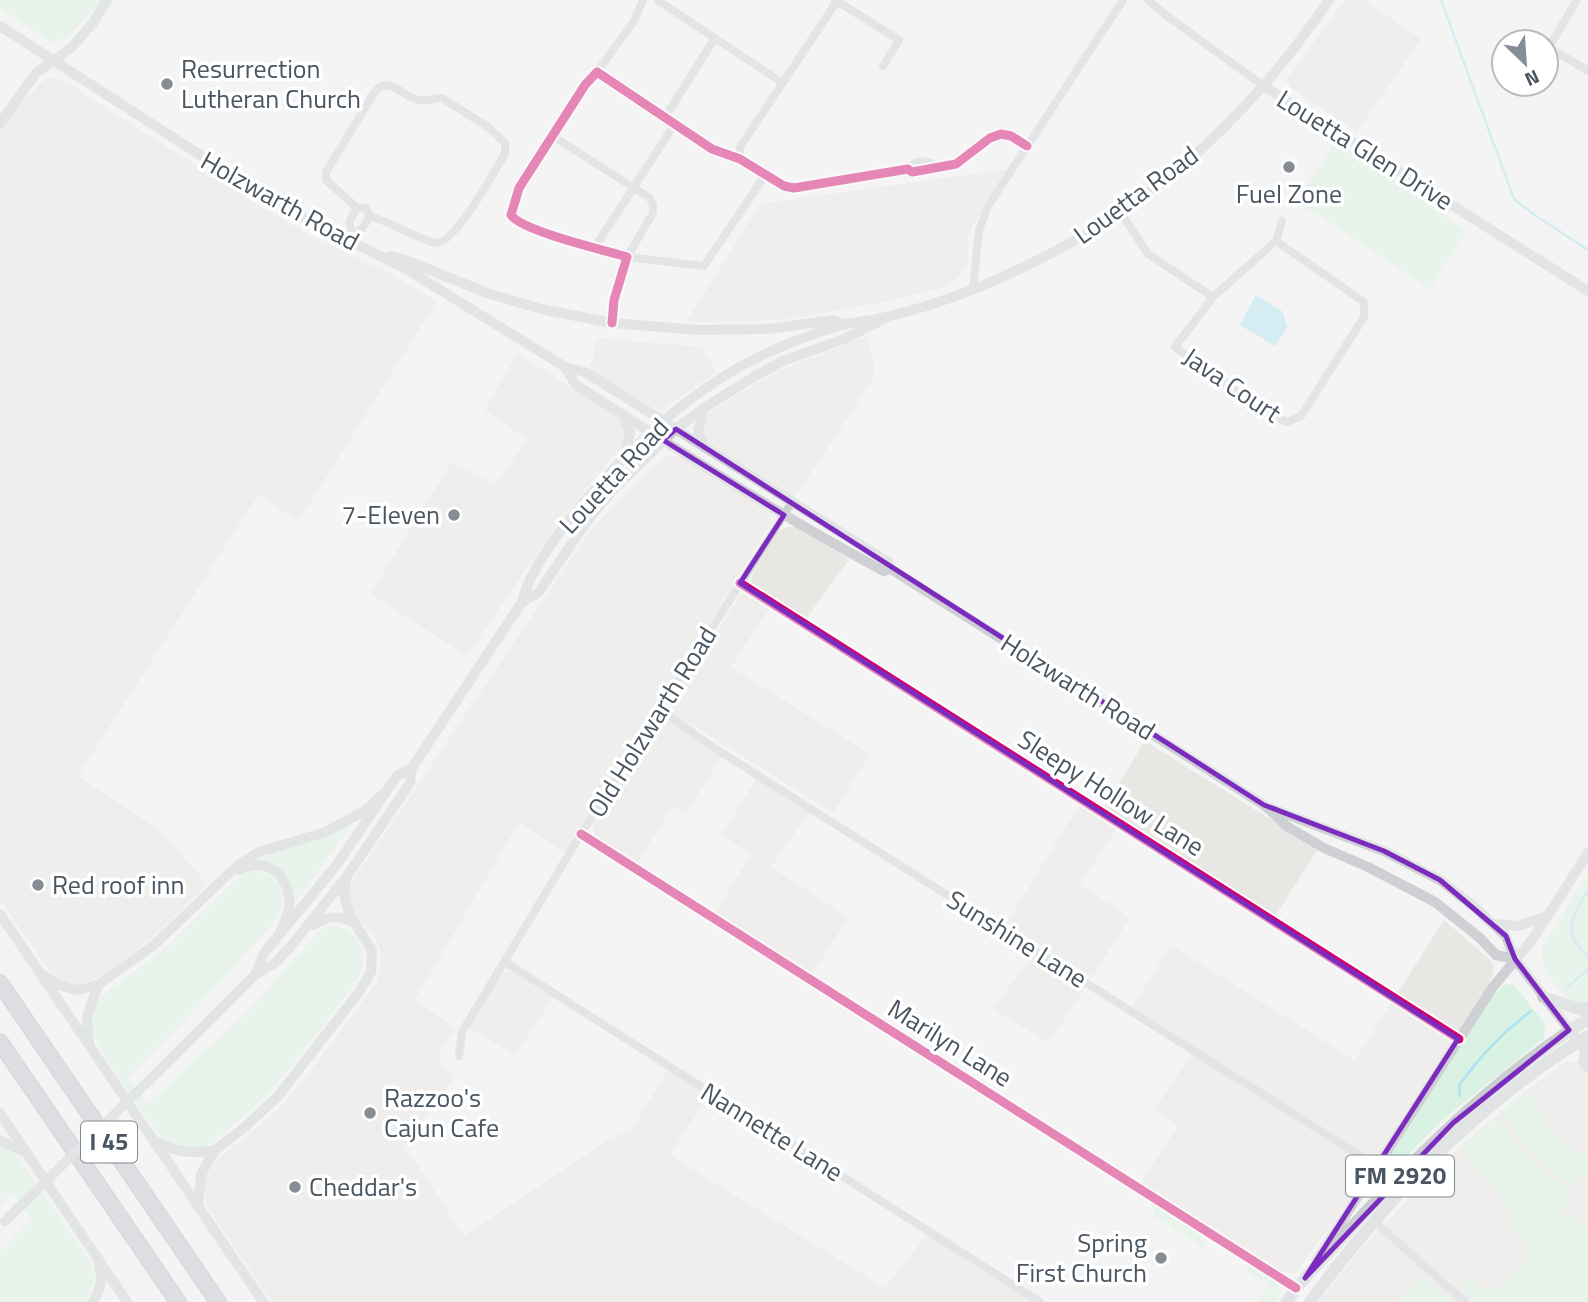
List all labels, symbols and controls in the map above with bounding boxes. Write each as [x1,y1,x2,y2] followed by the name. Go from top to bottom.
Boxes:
[1490,28,1560,98] north arrow
[181,49,361,118] place label: Resurrection Lutheran Church
[1520,63,1544,95] text: N
[159,76,175,92] marker: Resurrection Lutheran Church
[1269,80,1461,220] street label: Louetta Glen Drive
[1065,136,1206,253] street label: Louetta Road
[194,141,367,260] street label: Holzwarth Road
[1281,159,1297,175] marker: Fuel Zone
[1236,174,1342,213] place label: Fuel Zone
[1175,337,1289,432] street label: Java Court
[550,409,678,542] street label: Louetta Road
[341,495,440,534] place label: 7-Eleven
[446,507,462,523] marker: 7-Eleven
[577,619,726,825] street label: Old Holzwarth Road
[993,623,1163,750] street label: Holzwarth Road
[1011,720,1212,866] street label: Sleepy Hollow Lane
[52,865,185,904] place label: Red roof inn
[30,877,46,893] marker: Red roof inn
[940,880,1095,997] street label: Sunshine Lane
[880,989,1020,1096] street label: Marilyn Lane
[694,1072,851,1191] street label: Nannette Lane
[384,1078,499,1147] place label: Razzoo's Cajun Cafe
[362,1105,378,1121] marker: Razzoo's Cajun Cafe
[81,1122,137,1162] road number: I 45
[1346,1156,1454,1196] road number: FM 2920
[309,1167,417,1206] place label: Cheddar's
[287,1179,303,1195] marker: Cheddar's
[1016,1223,1147,1292] place label: Spring First Church
[1153,1250,1169,1266] marker: Spring First Church

